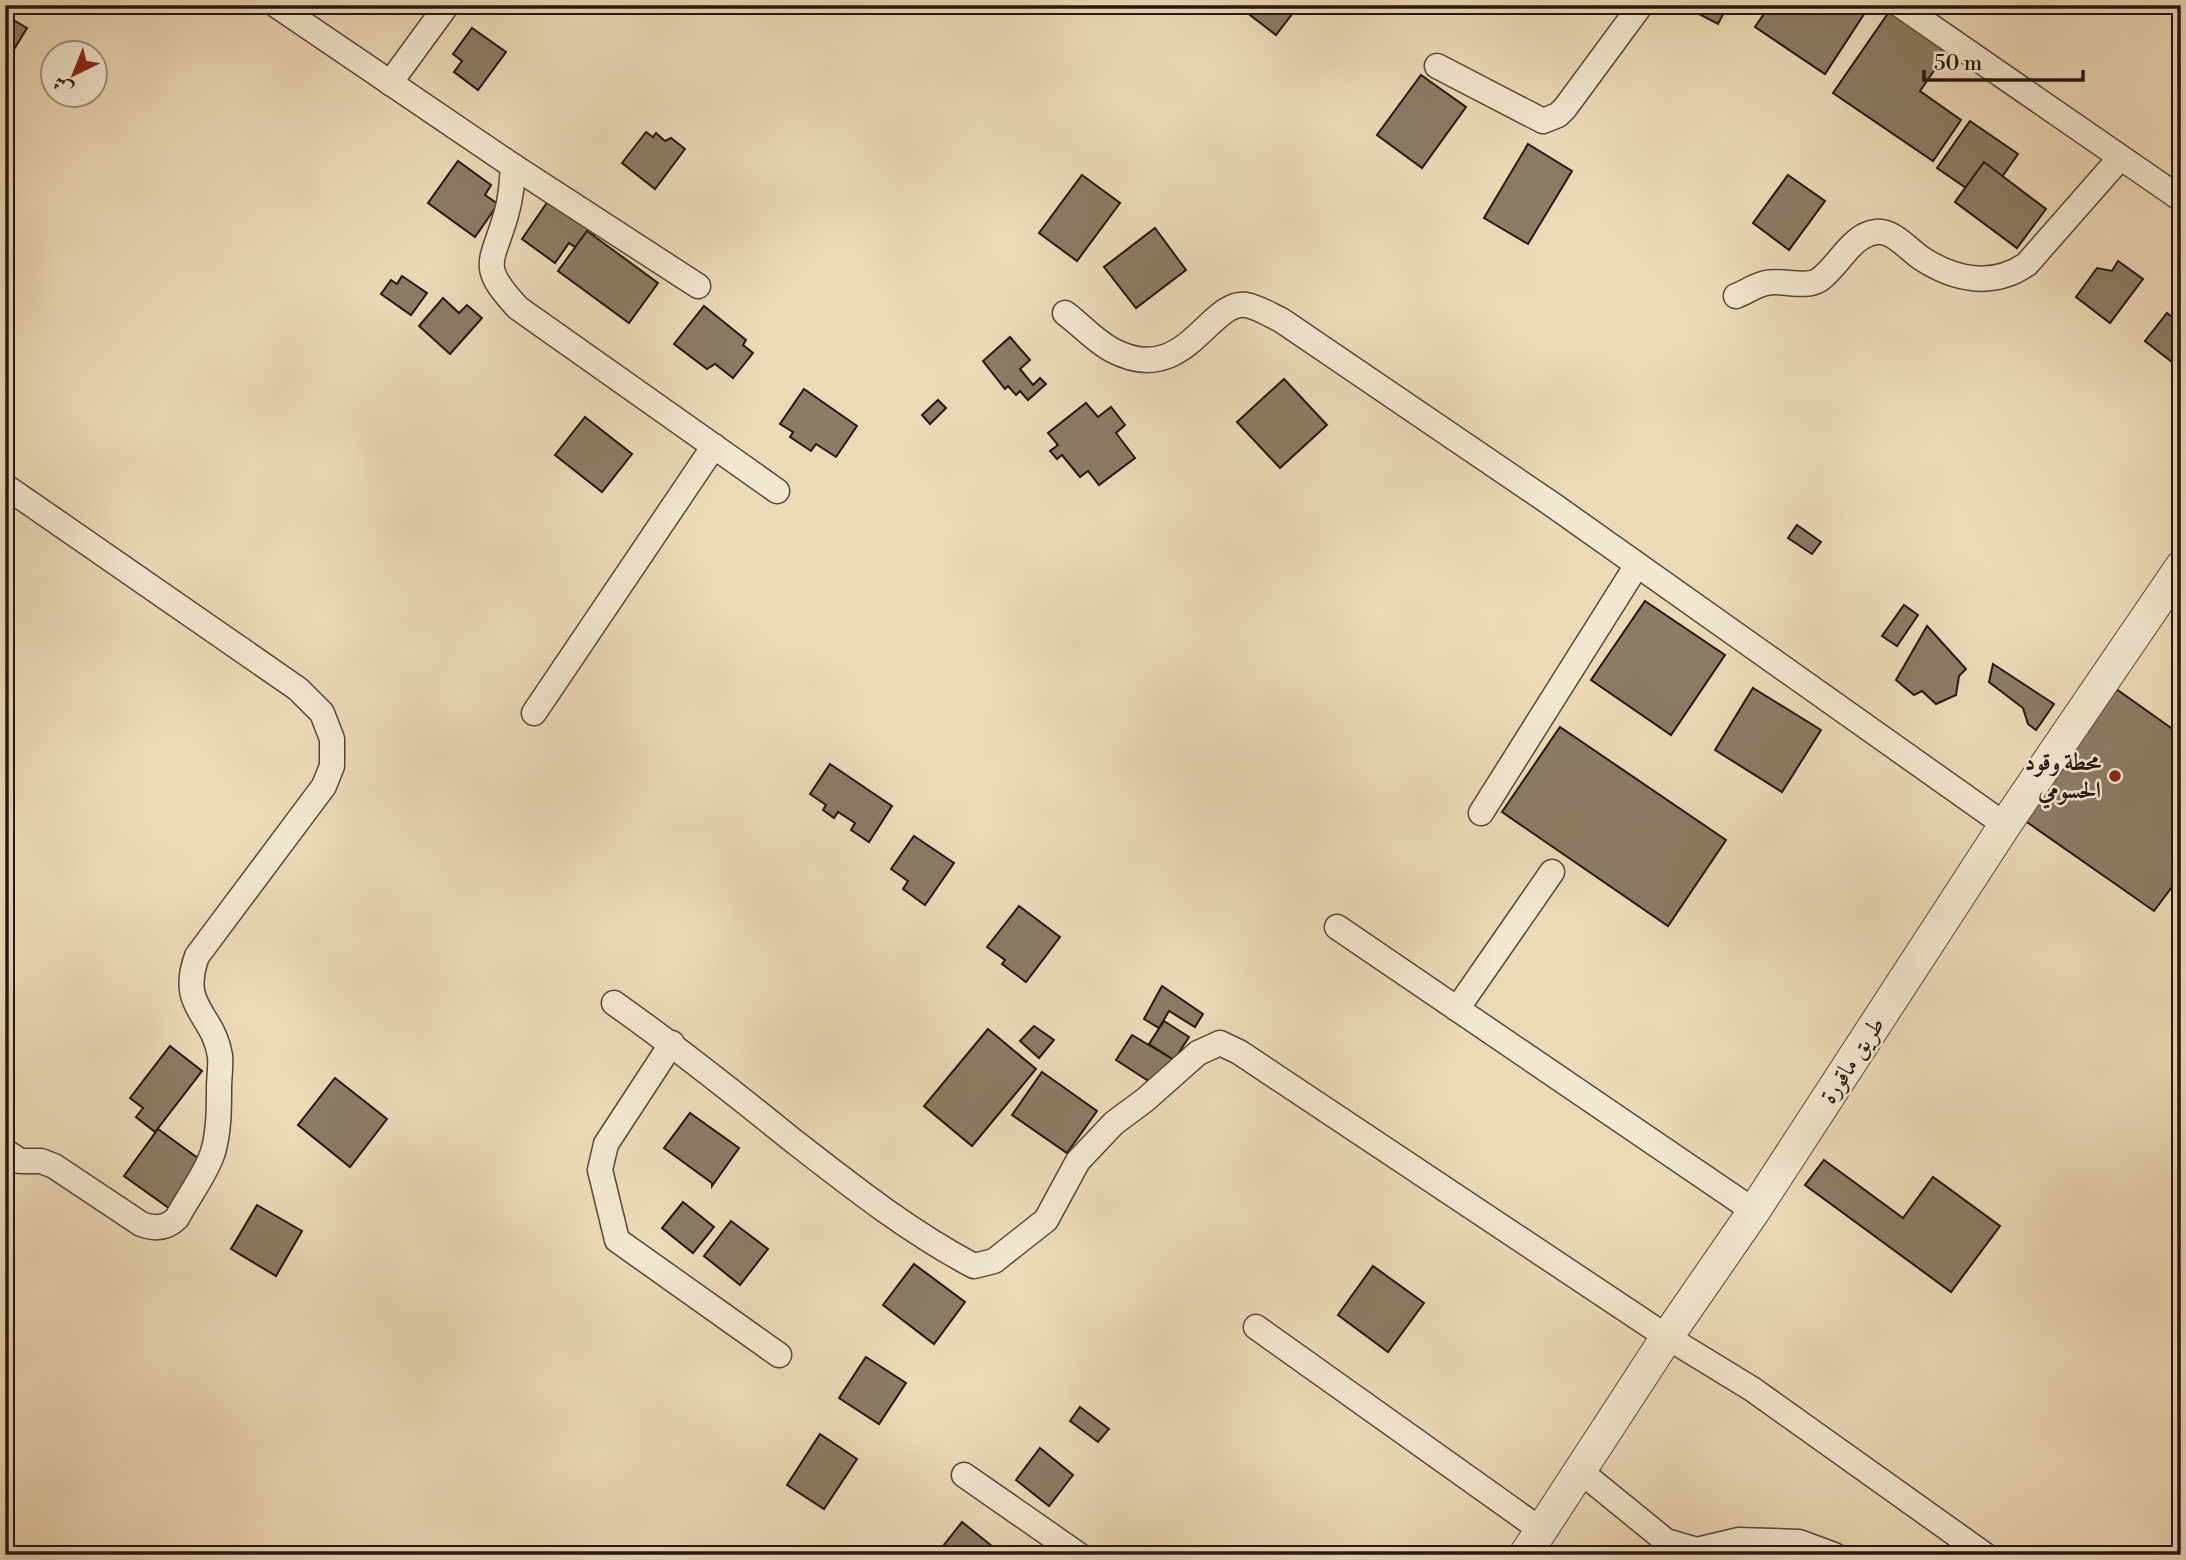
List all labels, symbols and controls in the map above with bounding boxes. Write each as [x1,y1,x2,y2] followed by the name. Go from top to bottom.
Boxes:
[38,38,108,108] north arrow
[1924,38,2083,82] scale bar
[1934,51,1982,77] text: 50 m
[48,70,78,101] text: ش
[2025,748,2101,809] place label: محطة وقود الحسومي
[2107,768,2123,784] marker: محطة وقود الحسومي
[1814,1012,1892,1110] street label: طريق ماقورة

